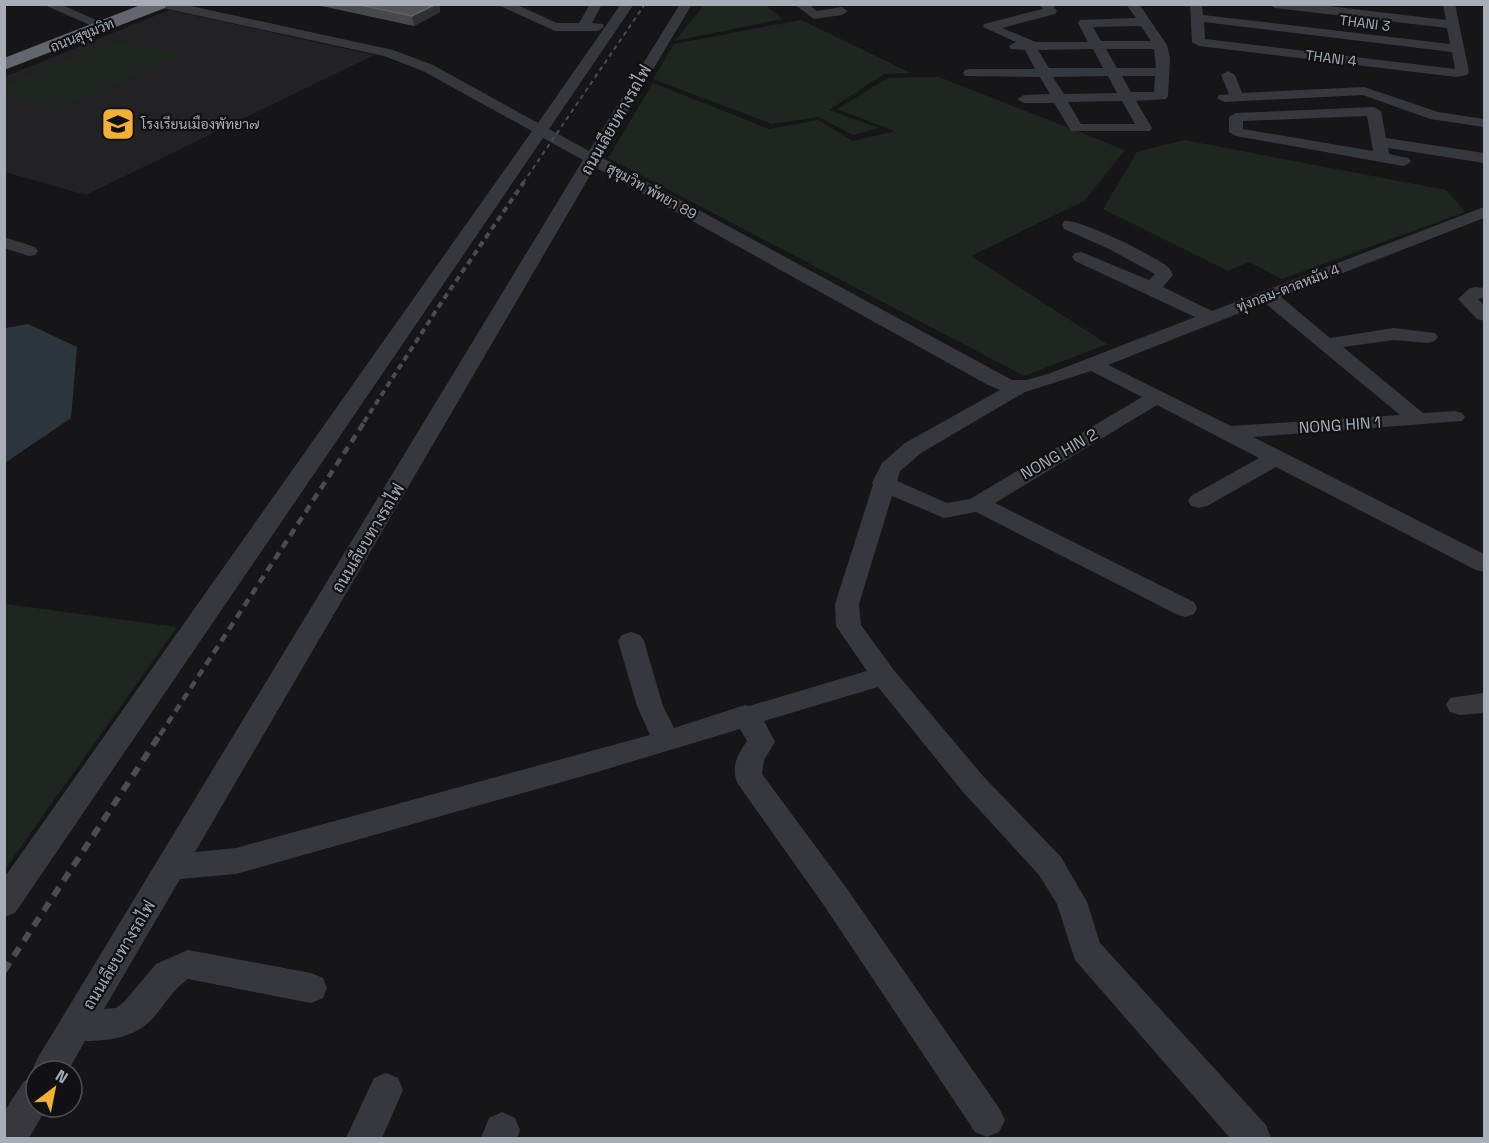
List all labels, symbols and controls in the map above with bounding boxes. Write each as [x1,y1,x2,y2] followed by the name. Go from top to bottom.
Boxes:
[1339,11,1391,35] street label: THANI 3
[47,14,117,57] street label: ถนนสุขุมวิท
[1304,46,1358,70] street label: THANI 4
[575,61,656,179] street label: ถนนเลียบทางรถไฟ
[100,106,136,142] school or university icon: โรงเรียนเมืองพัทยา๗
[140,115,260,133] place label: โรงเรียนเมืองพัทยา๗
[603,159,700,224] street label: สุขุมวิท พัทยา 89
[1234,260,1343,317] street label: ทุ่งกลม-ตาลหมัน 4
[1298,412,1382,438] street label: NONG HIN 1
[1017,424,1101,484] street label: NONG HIN 2
[326,479,409,596] street label: ถนนเลียบทางรถไฟ
[77,896,160,1013] street label: ถนนเลียบทางรถไฟ
[24,1059,84,1119] north arrow
[52,1065,72,1088] text: N

